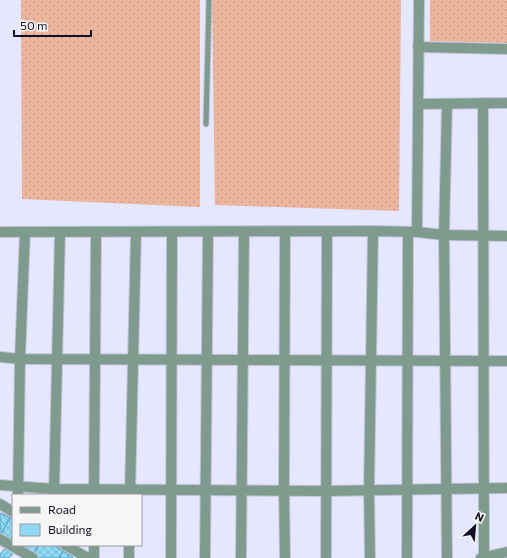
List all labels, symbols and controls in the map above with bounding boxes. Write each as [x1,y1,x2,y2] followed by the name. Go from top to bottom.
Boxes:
[14,12,91,38] scale bar
[20,18,48,32] text: 50 m
[12,494,142,546] legend
[48,502,76,516] text: Road
[455,506,495,546] north arrow
[473,509,486,524] text: N
[48,522,92,536] text: Building

